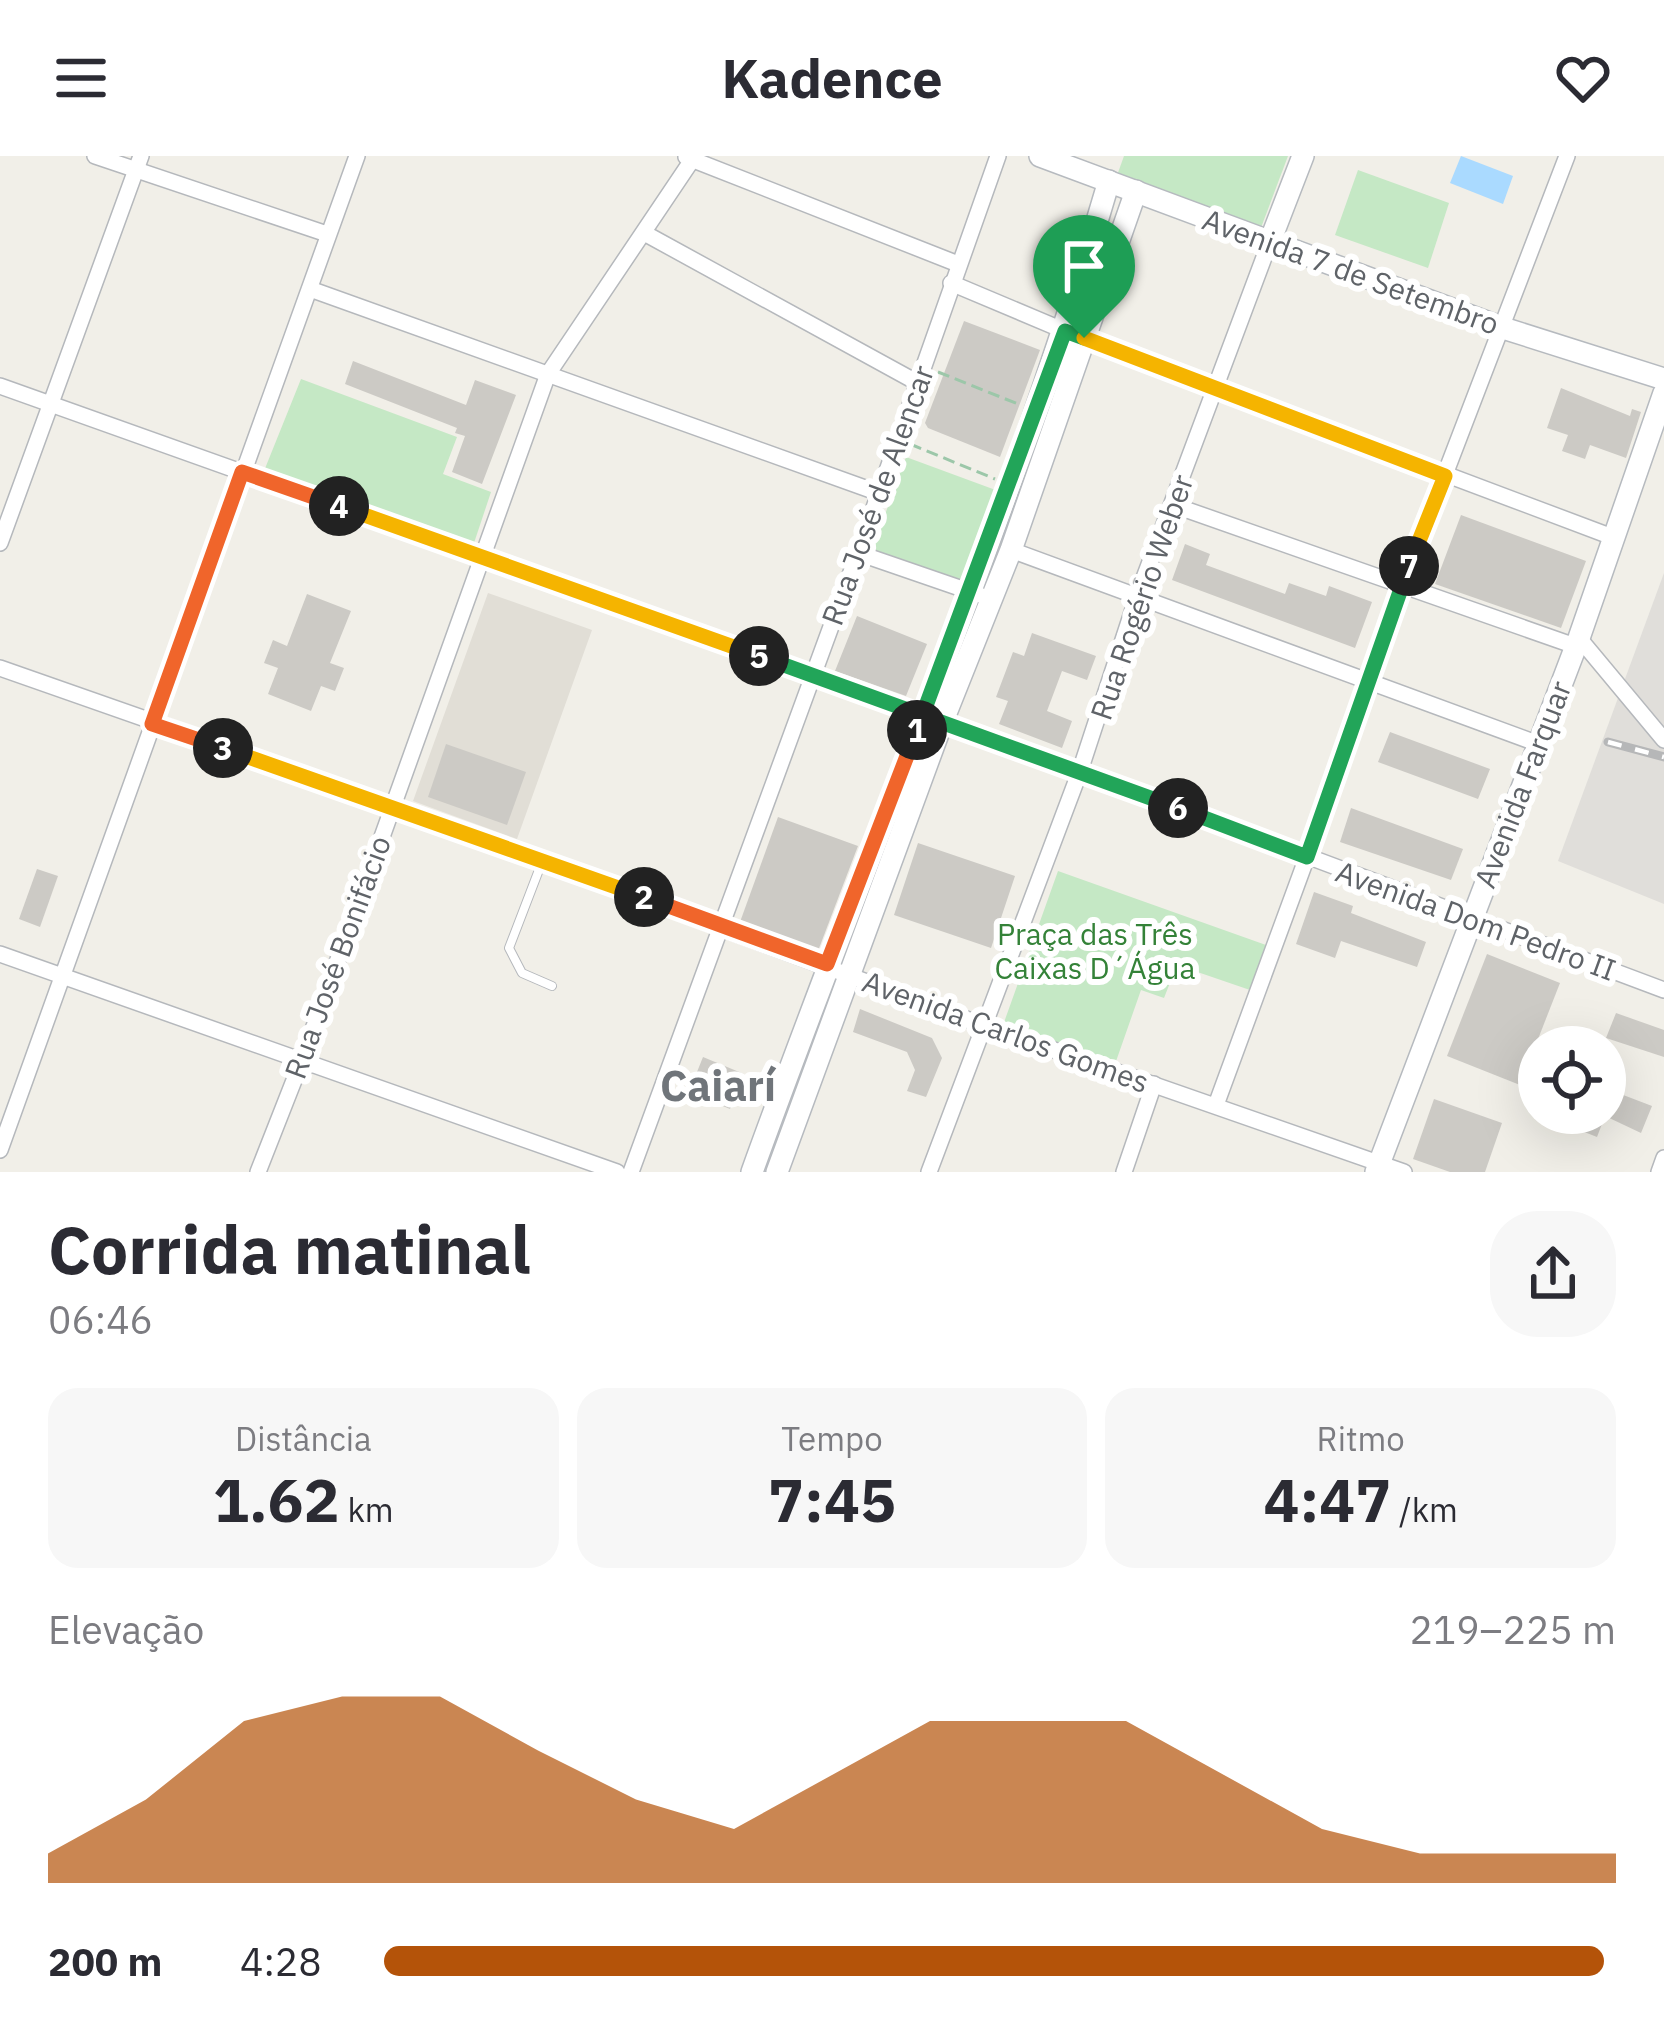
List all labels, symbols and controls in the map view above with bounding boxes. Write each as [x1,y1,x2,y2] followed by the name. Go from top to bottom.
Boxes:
[721,43,943,113] text: Kadence
[48,45,114,111] icon: menu
[1550,45,1616,111] icon: heart
[1197,199,1505,343] street label: Avenida 7 de Setembro
[1033,215,1135,338] pin
[1051,233,1117,299] icon: arrive
[812,360,942,630] street label: Rua José de Alencar
[1081,469,1201,725] street label: Rua Rogério Weber
[309,476,369,536] pin: 4
[329,484,349,527] text: 4
[1379,536,1439,596] pin: 7
[1399,544,1419,587] text: 7
[729,626,789,686] pin: 5
[749,634,769,677] text: 5
[1465,675,1579,893] street label: Avenida Farquar
[887,700,947,760] pin: 1
[907,708,927,751] text: 1
[193,718,253,778] pin: 3
[213,726,233,769] text: 3
[1148,778,1208,838] pin: 6
[1168,786,1188,829] text: 6
[275,830,399,1084] street label: Rua José Bonifácio
[1331,851,1621,989] street label: Avenida Dom Pedro II
[614,867,674,927] pin: 2
[634,875,654,918] text: 2
[994,914,1196,987] park label: Praça das Três Caixas D´Água
[857,961,1155,1101] street label: Avenida Carlos Gomes
[1518,1026,1626,1134] map controls
[1518,1026,1626,1134] button: locate
[660,1058,777,1113] district label: Caiarí
[48,1206,531,1292] text: Corrida matinal
[1490,1211,1616,1337] button: share
[48,1294,153,1345] text: 06:46
[235,1417,372,1460] text: Distância
[781,1417,883,1460] text: Tempo
[1317,1417,1405,1460] text: Ritmo
[213,1460,340,1539] text: 1.62
[768,1460,896,1539] text: 7:45
[1263,1460,1391,1539] text: 4:47
[340,1488,394,1531] text: km
[1391,1488,1458,1531] text: /km
[48,1604,204,1655] text: Elevação
[1409,1604,1616,1655] text: 219–225 m
[48,1936,162,1987] text: 200 m
[240,1936,322,1987] text: 4:28

